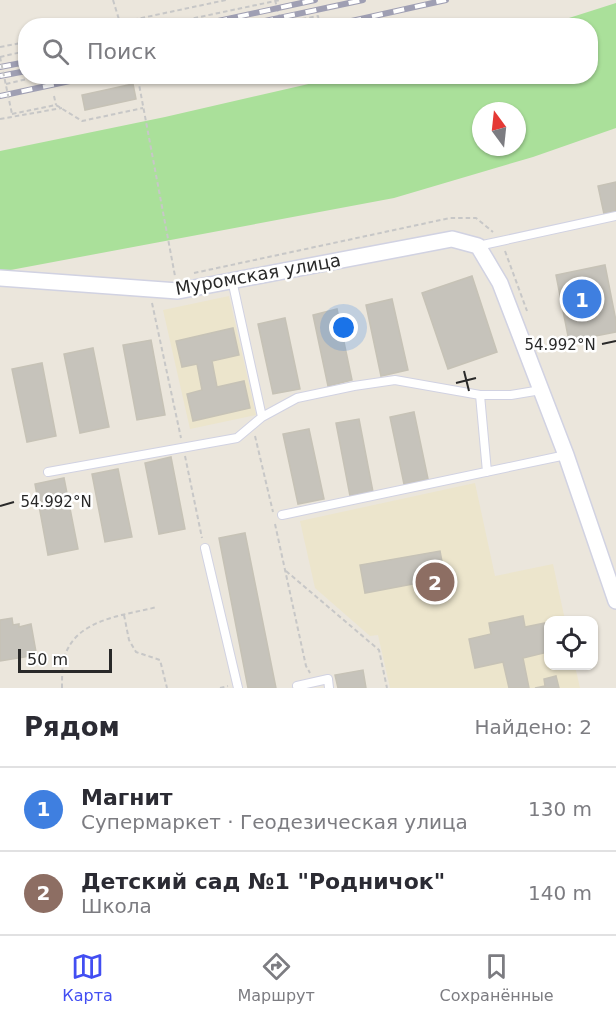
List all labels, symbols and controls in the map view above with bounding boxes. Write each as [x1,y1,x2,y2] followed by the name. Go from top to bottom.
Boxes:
[18,18,598,84] search box
[39,35,72,68] icon: search
[87,39,157,64] text: Поиск
[472,102,526,156] north arrow
[174,249,342,299] street label: Муромская улица
[562,276,602,322] pin: 1
[329,313,358,342] your location
[524,336,596,354] text: 54.992°N
[20,493,92,511] text: 54.992°N
[416,560,454,604] pin: 2
[544,616,598,670] map controls
[544,616,598,670] button: locate
[18,646,112,674] scale bar
[27,650,68,669] text: 50 m
[24,712,120,742] text: Рядом
[474,715,592,739] text: Найдено: 2
[81,785,173,810] text: Магнит
[37,797,50,821] text: 1
[528,797,592,821] text: 130 m
[81,810,468,834] text: Супермаркет · Геодезическая улица
[81,869,445,894] text: Детский сад №1 "Родничок"
[37,881,50,905] text: 2
[528,881,592,905] text: 140 m
[81,894,152,918] text: Школа
[62,950,113,1005] tab: Карта
[237,950,315,1005] tab: Маршрут
[440,950,554,1005] tab: Сохранённые

